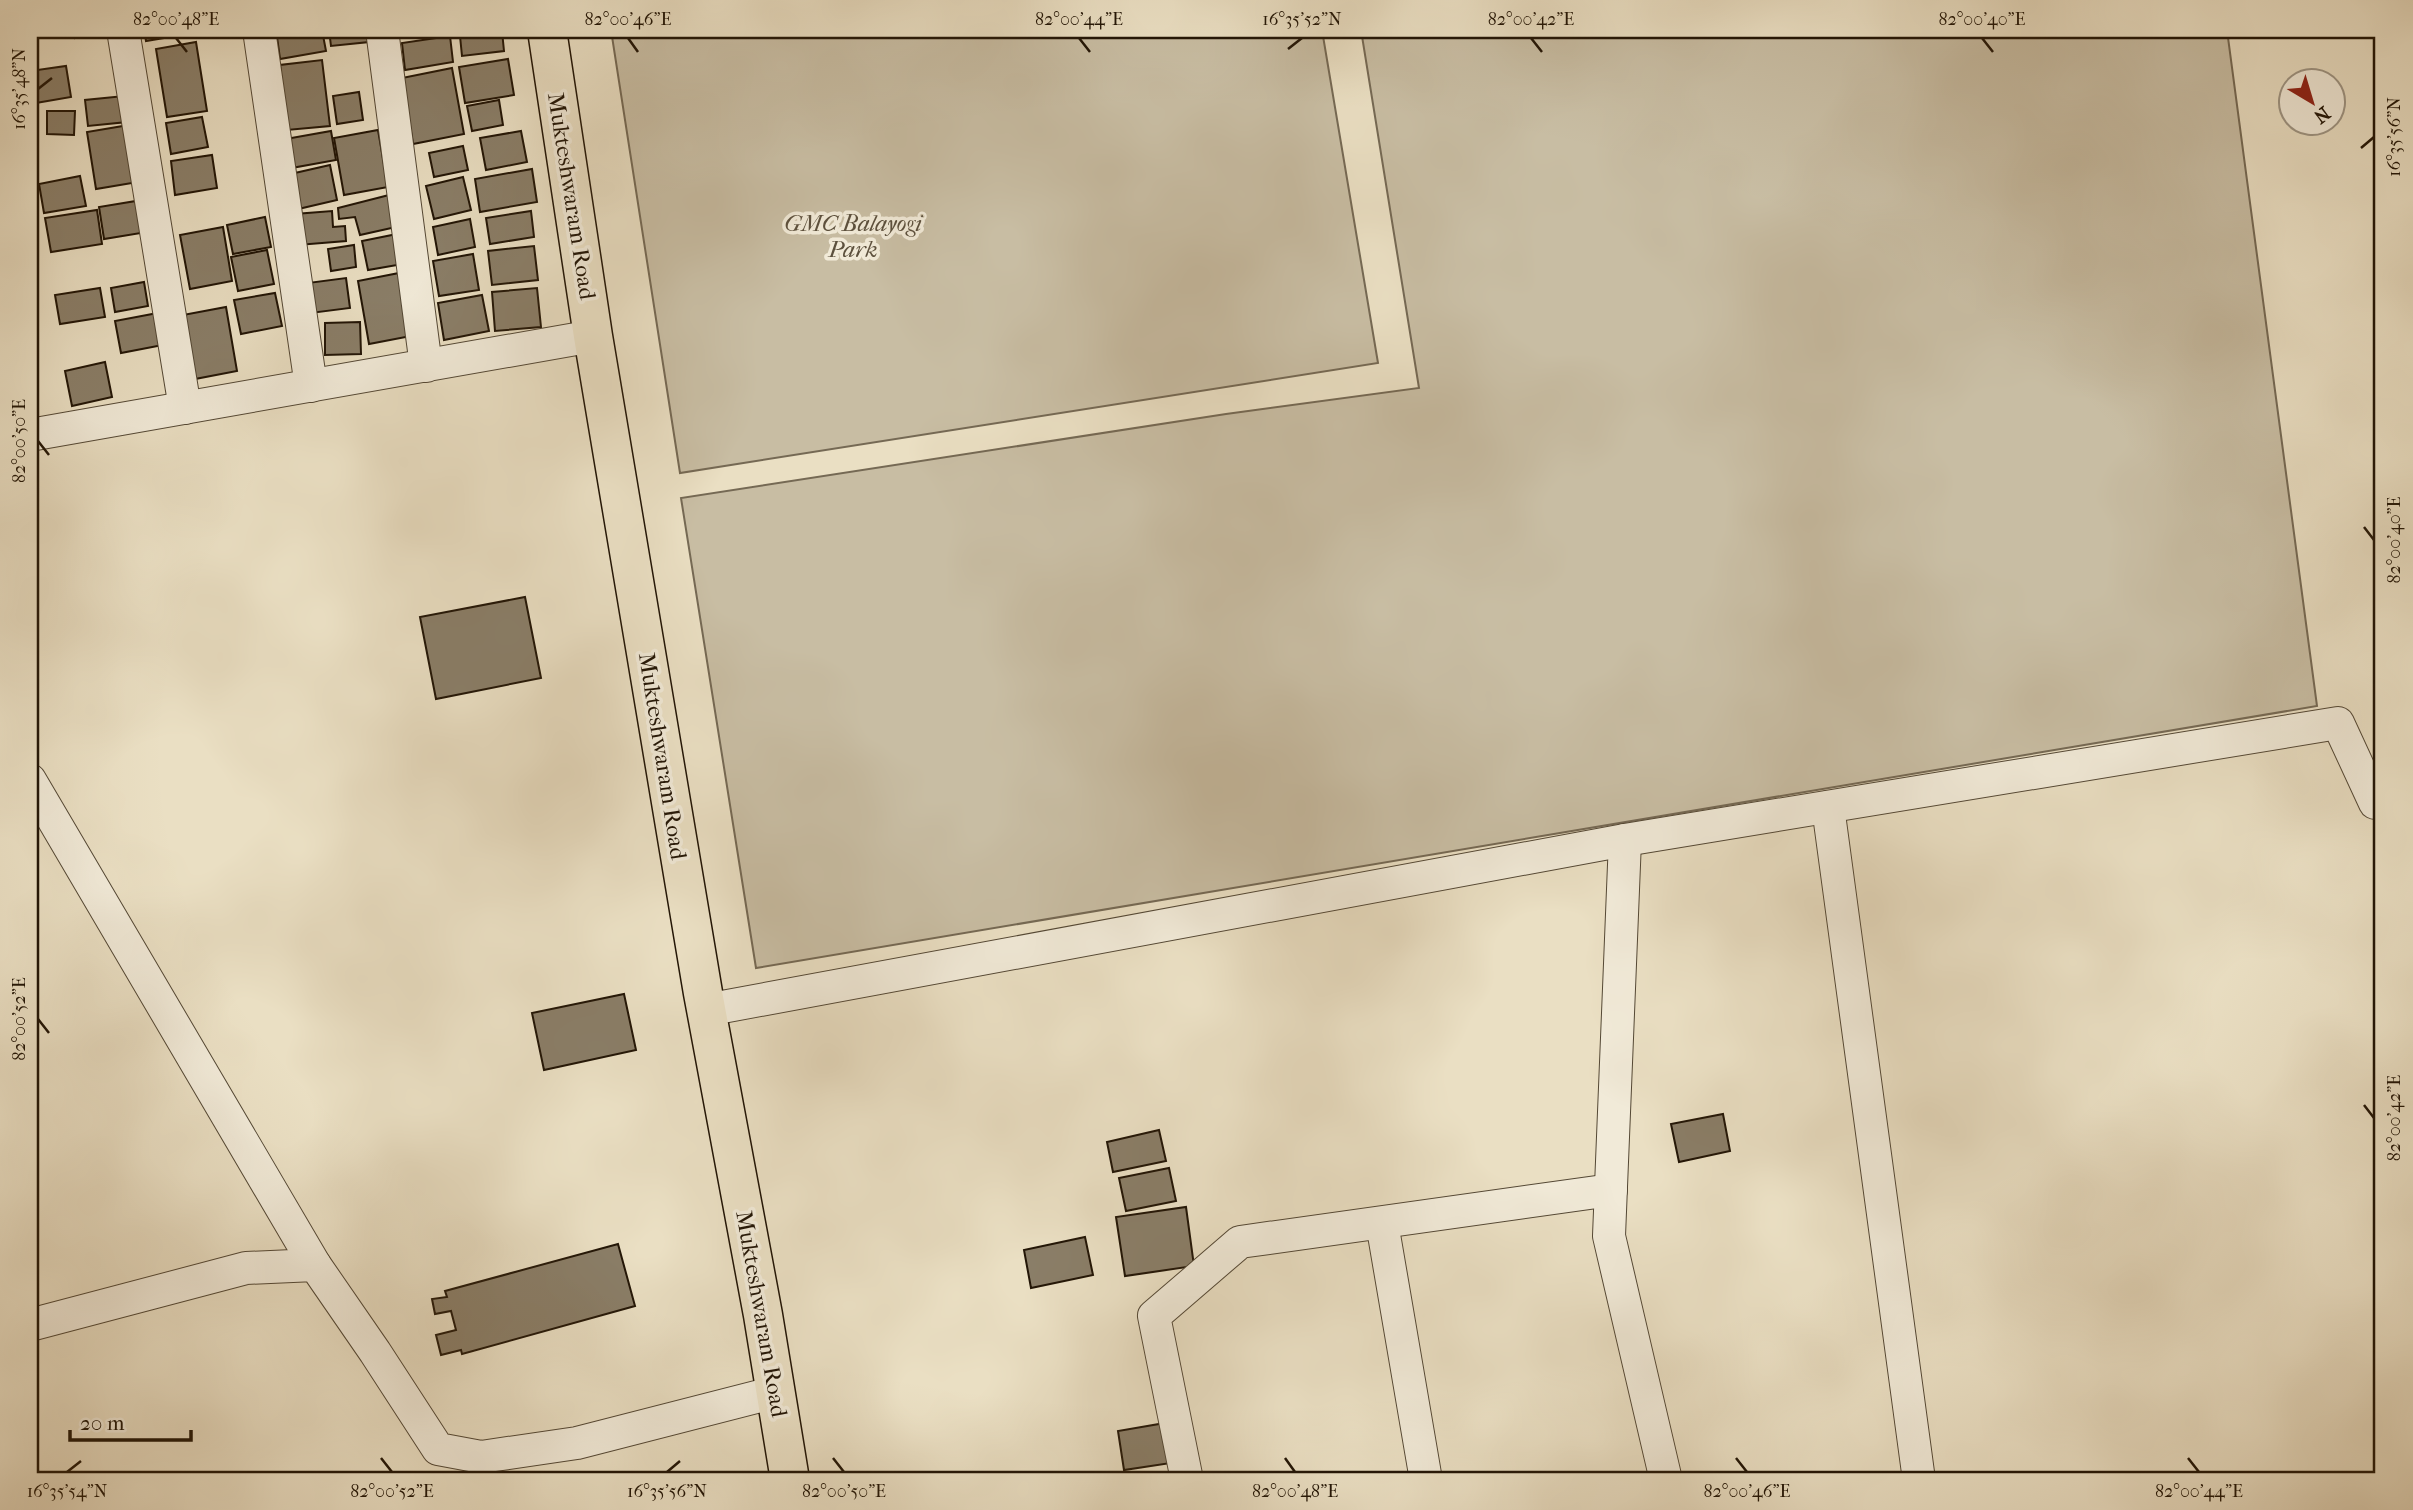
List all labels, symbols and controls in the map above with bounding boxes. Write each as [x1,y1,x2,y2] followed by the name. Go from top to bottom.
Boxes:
[133,9,219,30] text: 82°00'48"E
[585,9,671,30] text: 82°00'46"E
[1035,9,1123,30] text: 82°00'44"E
[1262,9,1342,30] text: 16°35'52"N
[1488,9,1574,30] text: 82°00'42"E
[1938,9,2026,30] text: 82°00'40"E
[9,48,30,130] text: 16°35'48"N
[2276,66,2346,136] north arrow
[542,91,601,302] street label: Mukteshwaram Road
[2384,97,2405,177] text: 16°35'56"N
[2309,102,2334,128] text: N
[784,210,923,263] park label: GMC Balayogi Park
[9,399,30,483] text: 82°00'50"E
[2384,496,2405,584] text: 82°00'40"E
[633,651,692,862] street label: Mukteshwaram Road
[9,977,30,1061] text: 82°00'52"E
[2384,1075,2405,1161] text: 82°00'42"E
[730,1209,793,1420] street label: Mukteshwaram Road
[70,1398,191,1442] scale bar
[80,1411,125,1435] text: 20 m
[27,1481,108,1502] text: 16°35'54"N
[350,1481,434,1502] text: 82°00'52"E
[627,1481,707,1502] text: 16°35'56"N
[802,1481,886,1502] text: 82°00'50"E
[1252,1481,1338,1502] text: 82°00'48"E
[1704,1481,1790,1502] text: 82°00'46"E
[2155,1481,2243,1502] text: 82°00'44"E

